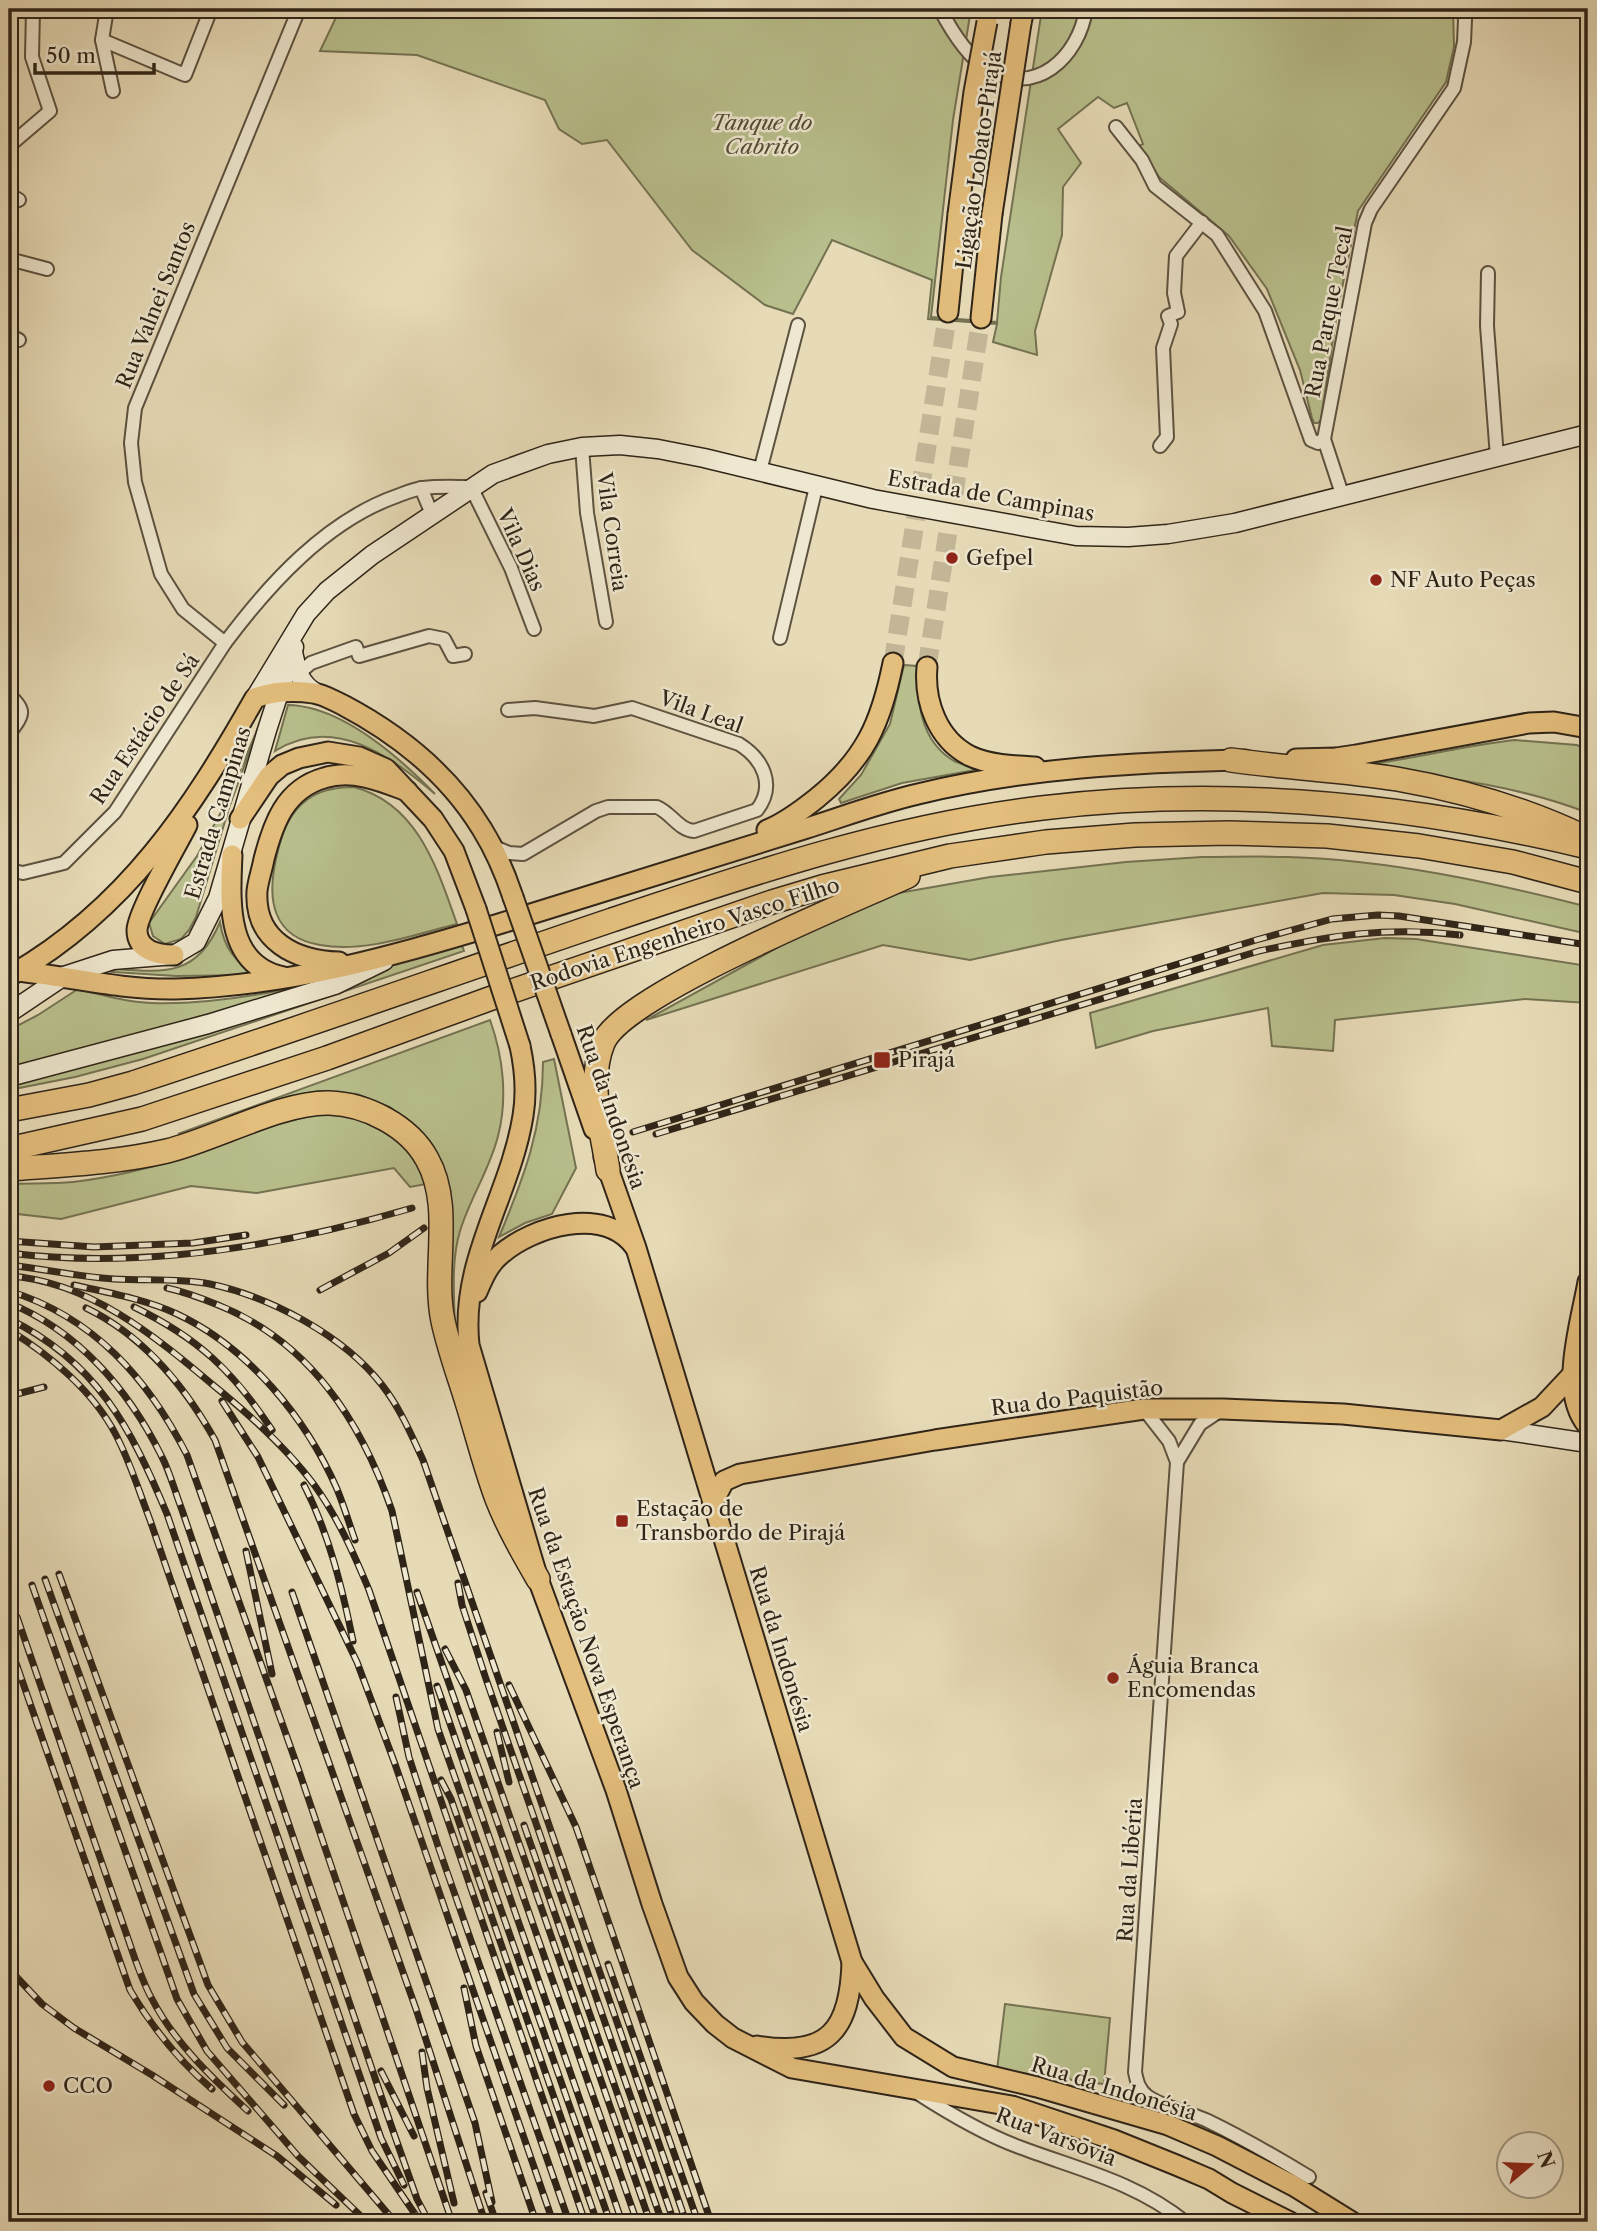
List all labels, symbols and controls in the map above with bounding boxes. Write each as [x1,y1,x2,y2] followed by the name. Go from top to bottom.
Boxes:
[35,32,154,76] scale bar
[46,43,96,68] text: 50 m
[951,48,1006,271] street label: Ligação Lobato-Pirajá
[712,110,813,159] park label: Tanque do Cabrito
[111,218,200,392] street label: Rua Valnei Santos
[1300,224,1357,400] street label: Rua Parque Tecal
[886,465,1096,526] street label: Estrada de Campinas
[592,470,633,594] street label: Vila Correia
[492,504,551,595] street label: Vila Dias
[966,545,1033,570] place label: Gefpel
[944,550,960,566] marker: Gefpel
[1390,567,1536,592] place label: NF Auto Peças
[1368,572,1384,588] marker: NF Auto Peças
[85,648,205,809] street label: Rua Estácio de Sá
[655,685,746,738] street label: Vila Leal
[179,723,256,902] street label: Estrada Campinas
[527,872,843,995] street label: Rodovia Engenheiro Vasco Filho
[572,1021,652,1193] street label: Rua da Indonésia
[898,1047,956,1072] place label: Pirajá
[872,1050,892,1070] marker: Pirajá
[990,1375,1164,1420] street label: Rua do Paquistão
[523,1484,650,1792] street label: Rua da Estação Nova Esperança
[636,1496,846,1545] place label: Estação de Transbordo de Pirajá
[614,1513,630,1529] marker: Estação de Transbordo de Pirajá
[744,1563,819,1736] street label: Rua da Indonésia
[1126,1653,1260,1702] place label: Águia Branca Encomendas
[1105,1670,1121,1686] marker: Águia Branca Encomendas
[1112,1796,1147,1943] street label: Rua da Libéria
[1028,2051,1201,2126] street label: Rua da Indonésia
[63,2073,113,2098] place label: CCO
[41,2078,57,2094] marker: CCO
[992,2102,1121,2171] street label: Rua Varsōvia
[1496,2130,1566,2200] north arrow
[1532,2148,1559,2171] text: N

